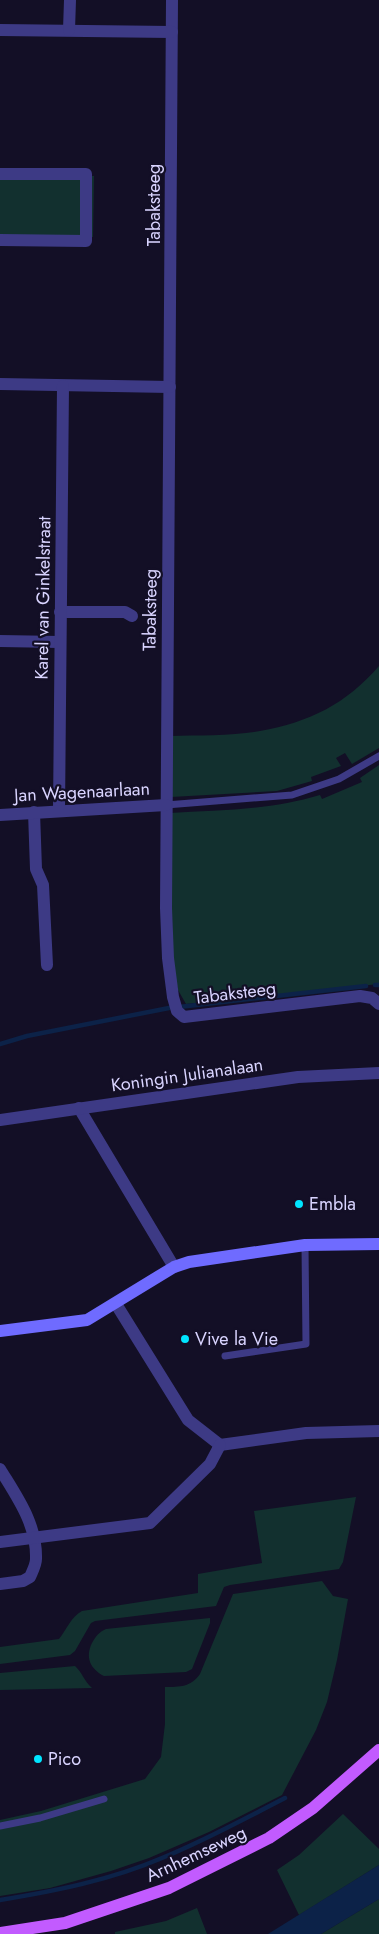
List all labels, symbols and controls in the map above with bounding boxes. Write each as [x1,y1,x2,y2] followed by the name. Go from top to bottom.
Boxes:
[141,164,167,246] street label: Tabaksteeg
[29,515,57,680] street label: Karel van Ginkelstraat
[136,569,164,651] street label: Tabaksteeg
[11,775,151,809] street label: Jan Wagenaarlaan
[192,975,278,1011] street label: Tabaksteeg
[109,1051,265,1099] street label: Koningin Julianalaan
[309,1191,356,1217] place label: Embla
[293,1198,305,1210] marker: Embla
[195,1326,278,1352] place label: Vive la Vie
[179,1333,191,1345] marker: Vive la Vie
[48,1746,81,1772] place label: Pico
[32,1753,44,1765] marker: Pico
[142,1819,250,1889] street label: Arnhemseweg

